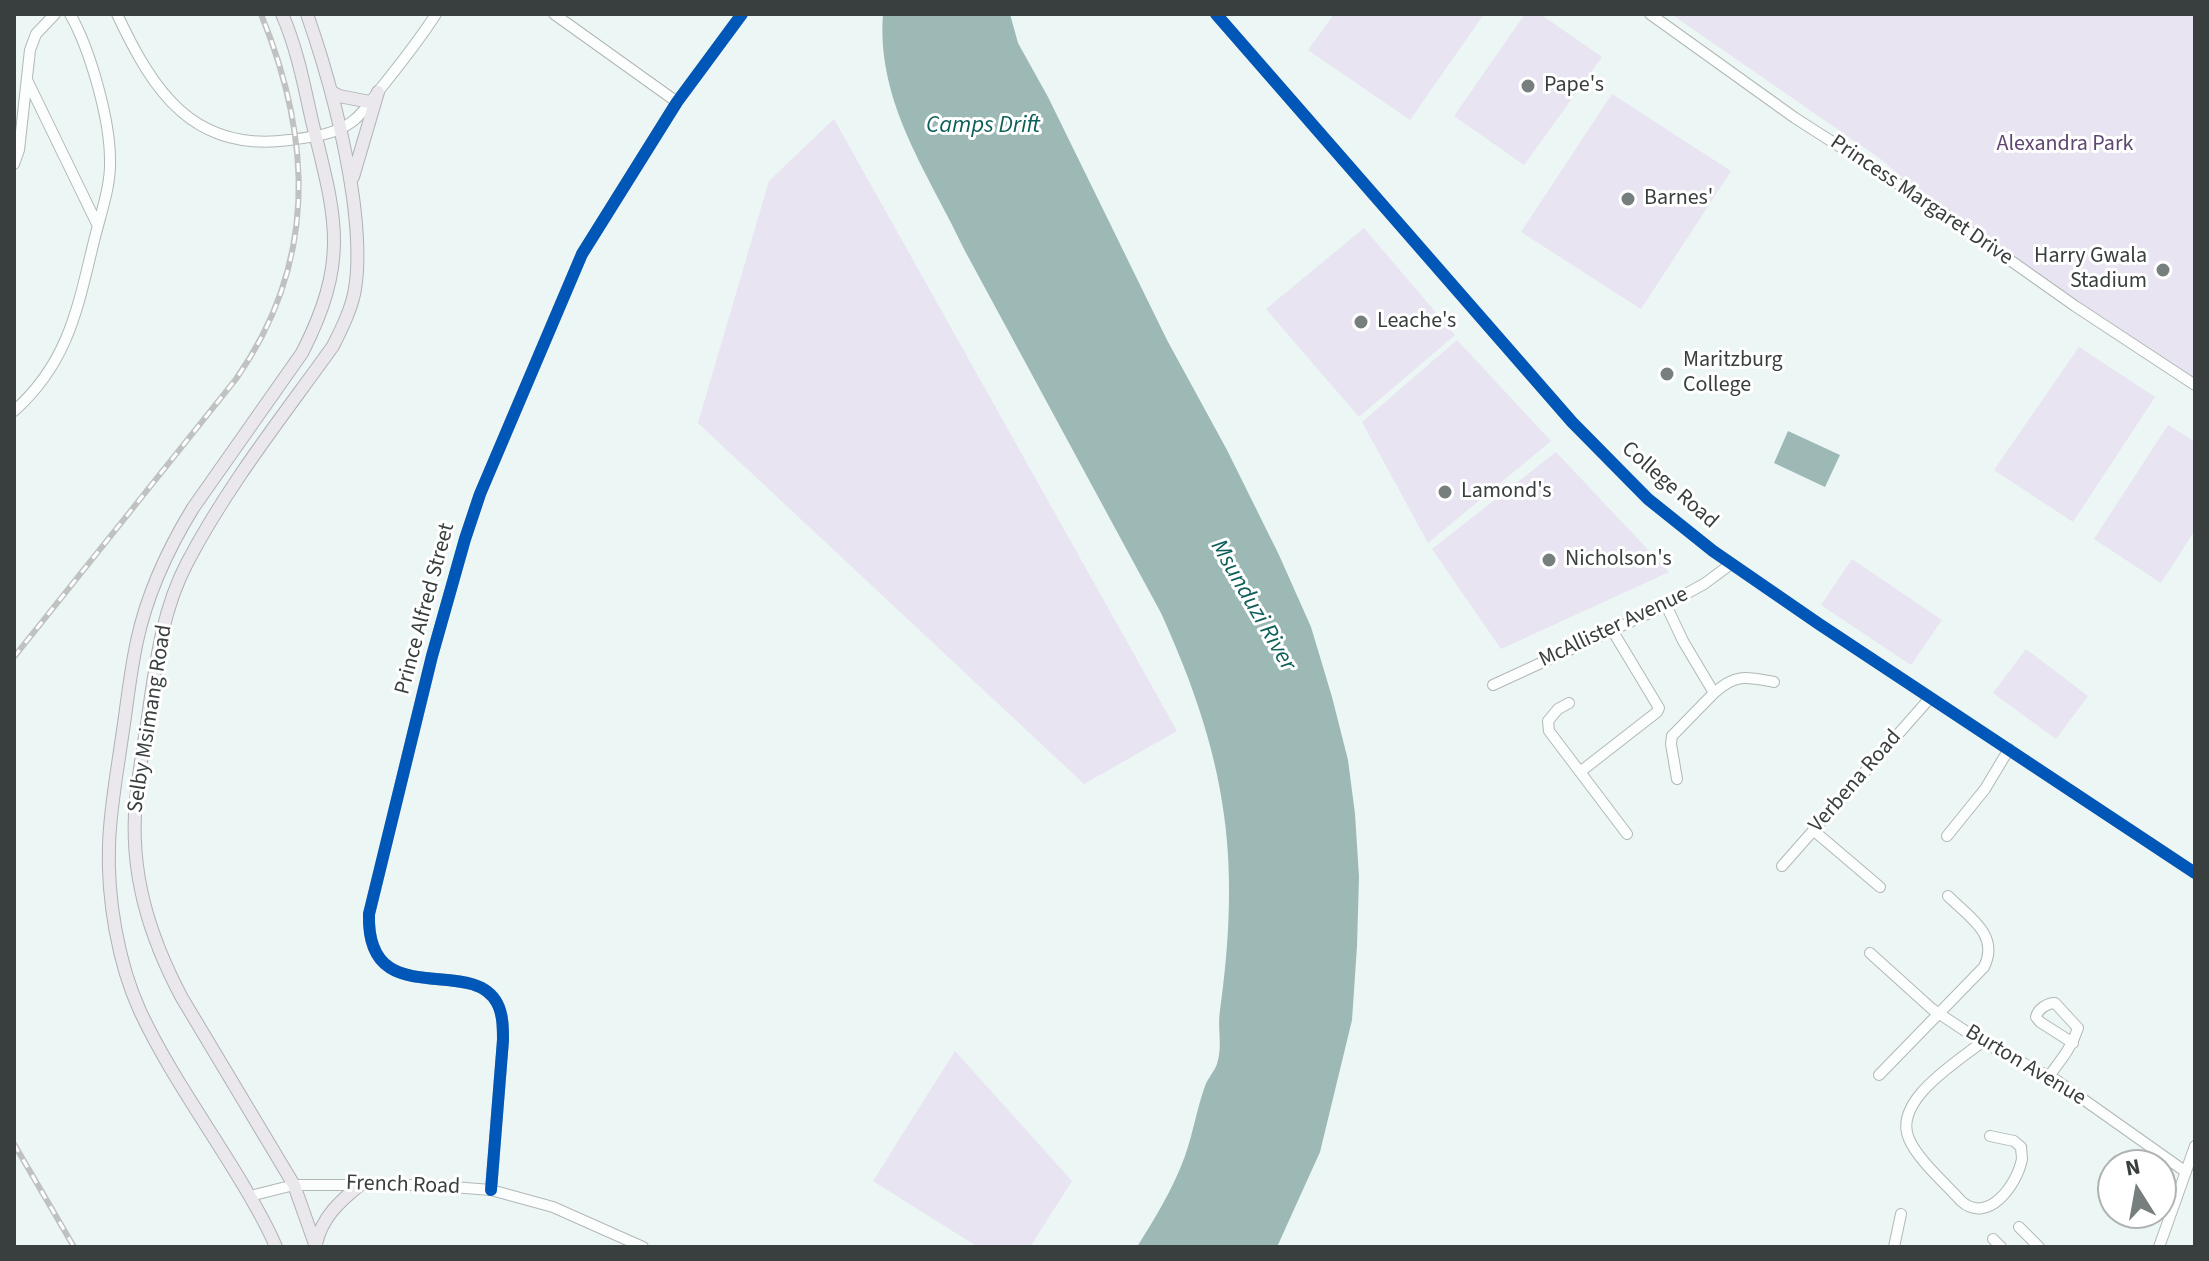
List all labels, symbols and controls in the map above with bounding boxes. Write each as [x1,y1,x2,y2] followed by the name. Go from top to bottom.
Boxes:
[1544,73,1604,99] place label: Pape's
[1519,77,1537,95] marker: Pape's
[926,113,1040,141] water label: Camps Drift
[1825,130,2017,272] street label: Princess Margaret Drive
[1997,132,2133,158] park label: Alexandra Park
[1644,186,1713,212] place label: Barnes'
[1619,190,1637,208] marker: Barnes'
[2034,244,2147,296] place label: Harry Gwala Stadium
[2154,261,2172,279] marker: Harry Gwala Stadium
[1377,309,1456,335] place label: Leache's
[1352,313,1370,331] marker: Leache's
[1683,348,1783,400] place label: Maritzburg College
[1658,365,1676,383] marker: Maritzburg College
[1615,437,1723,535] street label: College Road
[1461,479,1551,505] place label: Lamond's
[1436,483,1454,501] marker: Lamond's
[390,520,462,698] street label: Prince Alfred Street
[1203,535,1301,677] water label: Msunduzi River
[1565,547,1672,573] place label: Nicholson's
[1540,551,1558,569] marker: Nicholson's
[1535,582,1693,674] street label: McAllister Avenue
[123,623,179,815] street label: Selby Msimang Road
[1804,725,1908,839] street label: Verbena Road
[1960,1020,2090,1112] street label: Burton Avenue
[2097,1149,2177,1229] north arrow
[2123,1150,2143,1185] text: N
[345,1171,461,1201] street label: French Road

